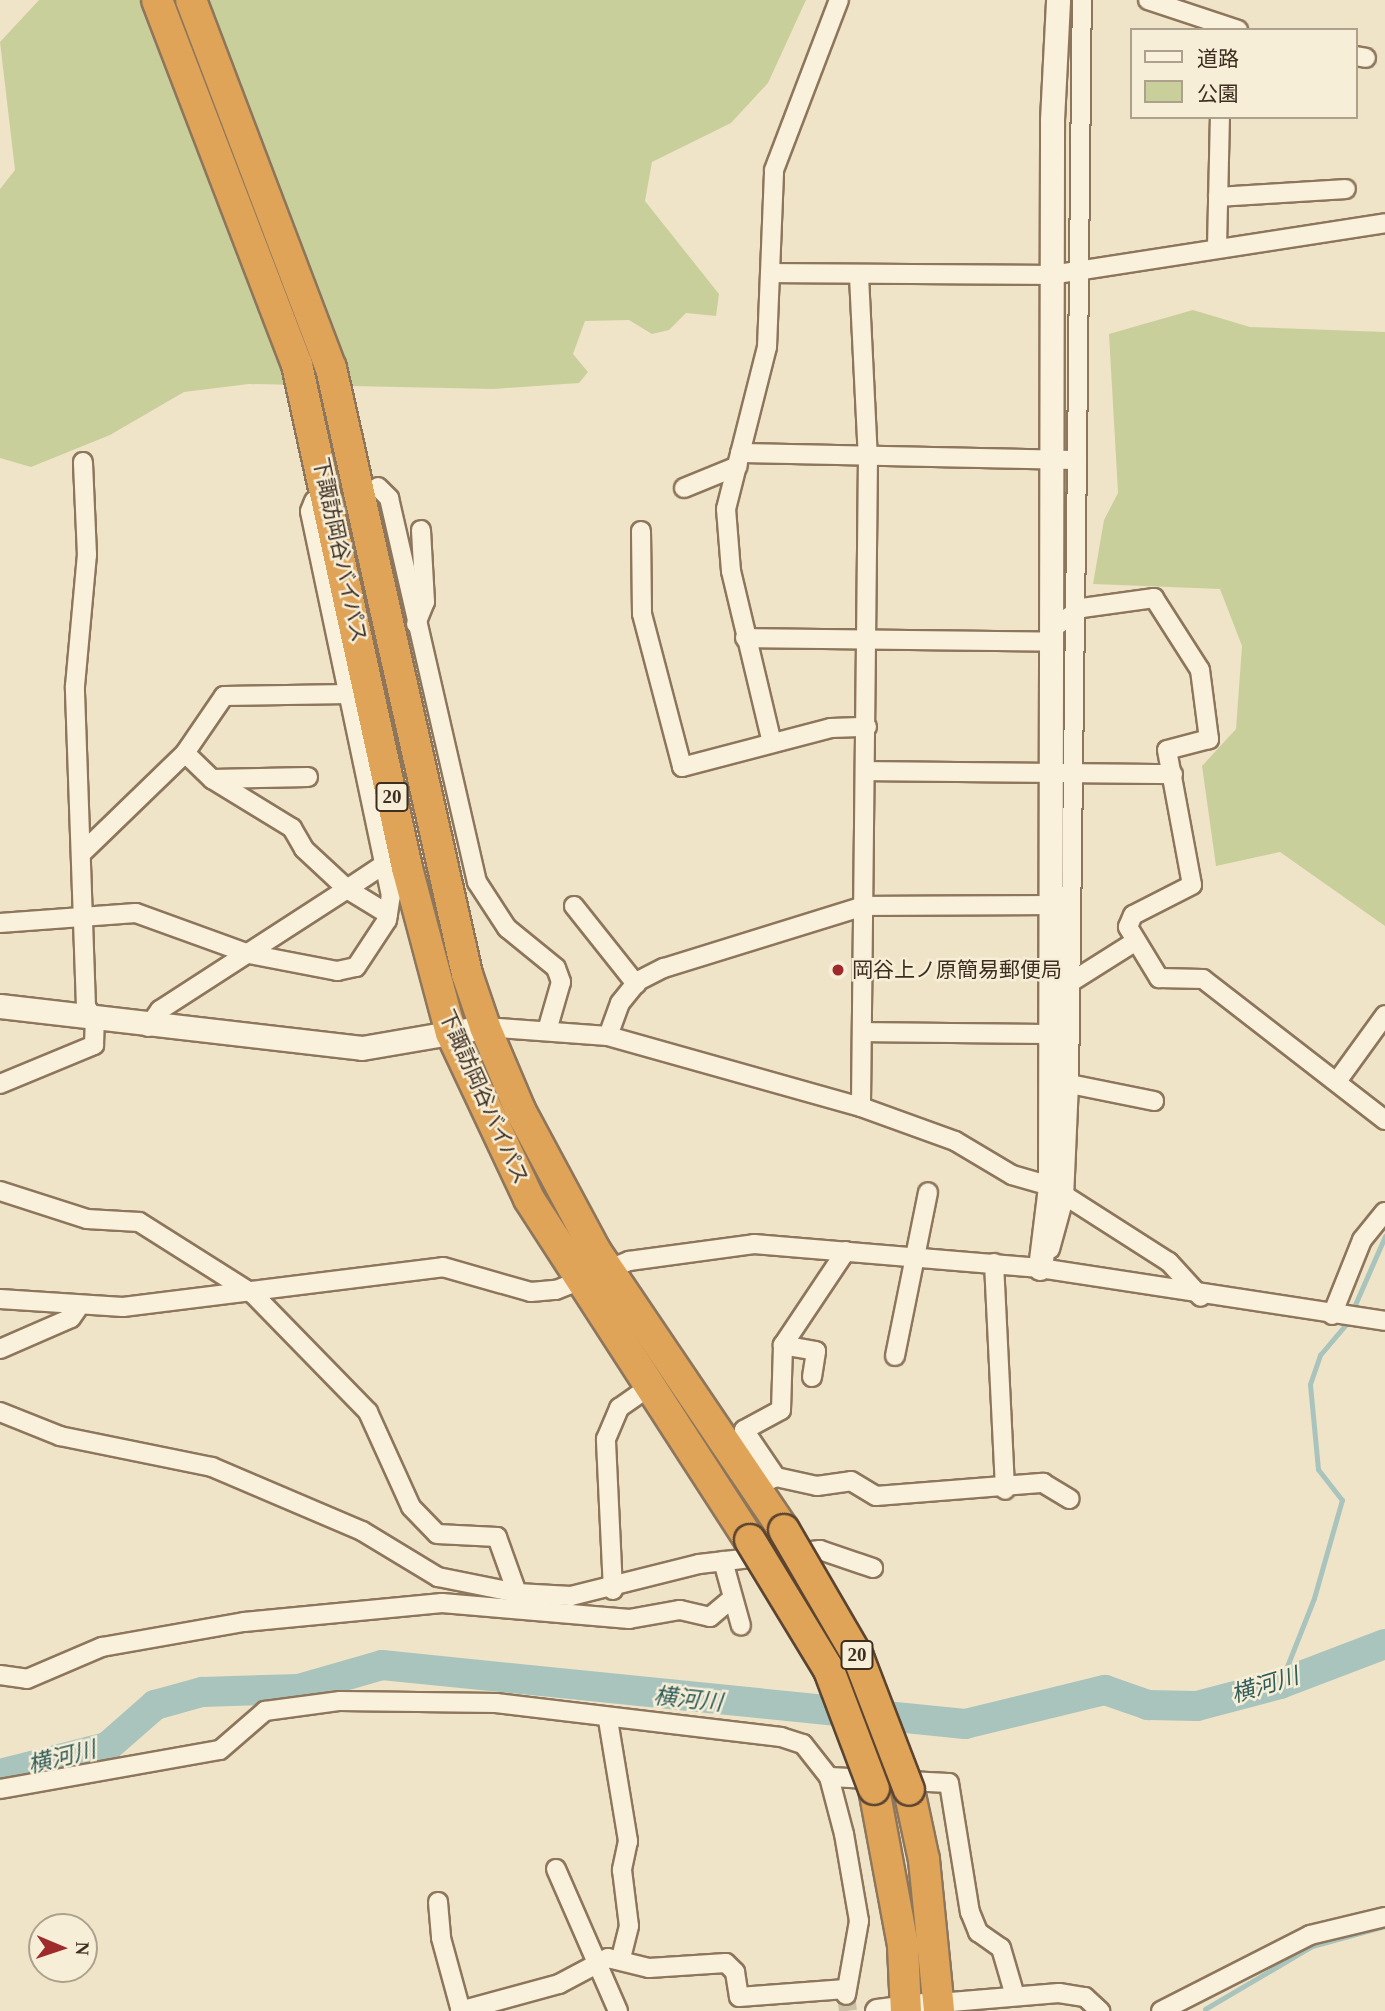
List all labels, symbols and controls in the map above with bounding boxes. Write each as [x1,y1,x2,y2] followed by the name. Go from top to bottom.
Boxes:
[1130,28,1357,119] legend
[1197,47,1239,71] text: 道路
[1197,82,1239,106] text: 公園
[308,455,372,645] street label: 下諏訪岡谷バイパス
[374,782,410,812] road number: 20
[852,957,1062,983] place label: 岡谷上ノ原簡易郵便局
[830,962,846,978] marker: 岡谷上ノ原簡易郵便局
[434,1006,534,1188] street label: 下諏訪岡谷バイパス
[840,1639,874,1670] road number: 20
[1228,1663,1302,1709] water label: 横河川
[652,1683,724,1717] water label: 横河川
[25,1736,99,1780] water label: 横河川
[28,1913,98,1983] north arrow
[72,1941,93,1956] text: N

